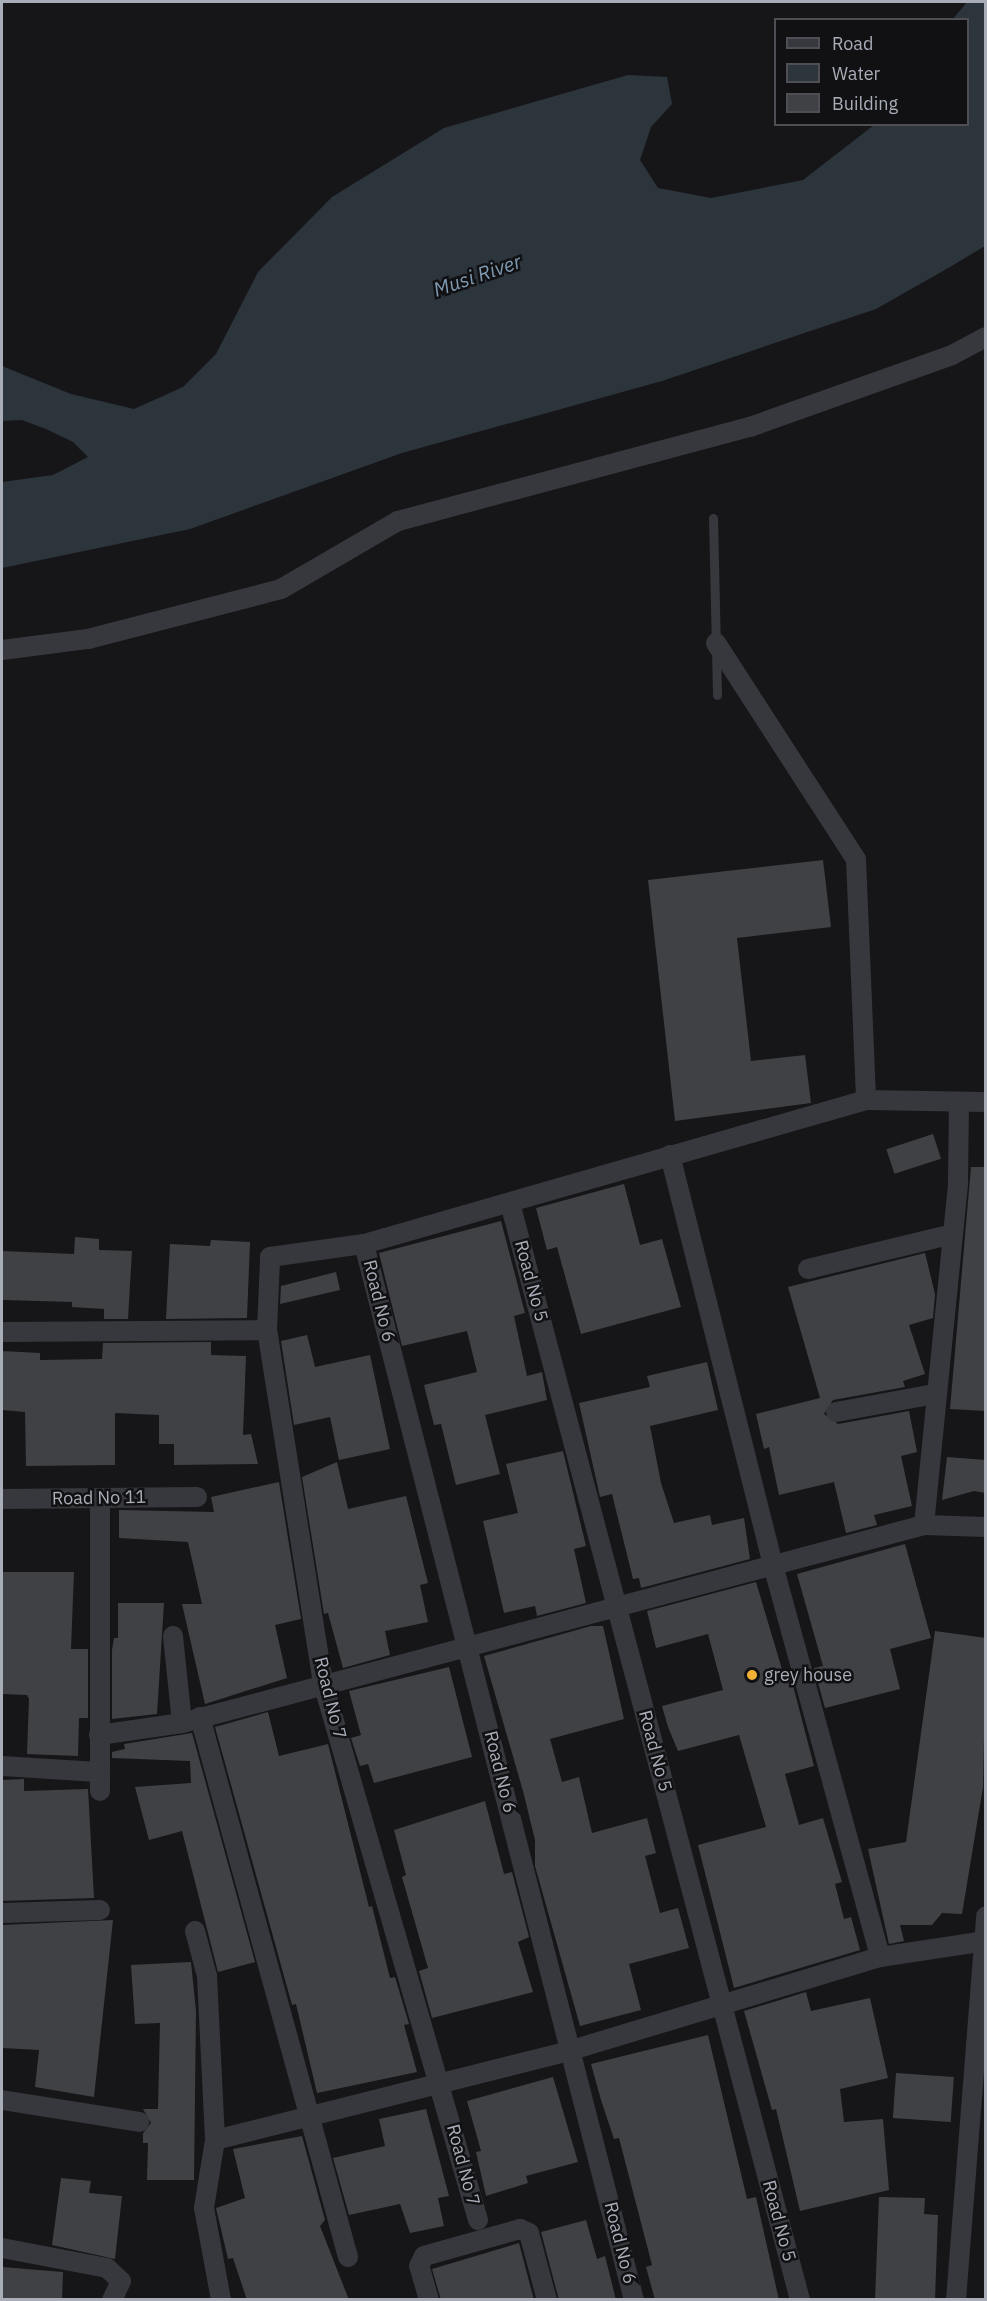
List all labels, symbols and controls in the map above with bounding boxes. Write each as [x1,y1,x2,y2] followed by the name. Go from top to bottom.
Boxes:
[774,18,969,126] legend
[832,32,873,55] text: Road
[832,62,880,85] text: Water
[832,92,898,115] text: Building
[430,249,524,301] water label: Musi River
[510,1238,552,1324] street label: Road No 5
[358,1258,400,1344] street label: Road No 6
[52,1486,146,1510] street label: Road No 11
[309,1655,351,1741] street label: Road No 7
[764,1664,852,1686] place label: grey house
[745,1668,759,1682] marker: grey house
[634,1708,676,1794] street label: Road No 5
[479,1729,521,1815] street label: Road No 6
[442,2122,484,2208] street label: Road No 7
[758,2178,800,2264] street label: Road No 5
[599,2200,641,2286] street label: Road No 6

